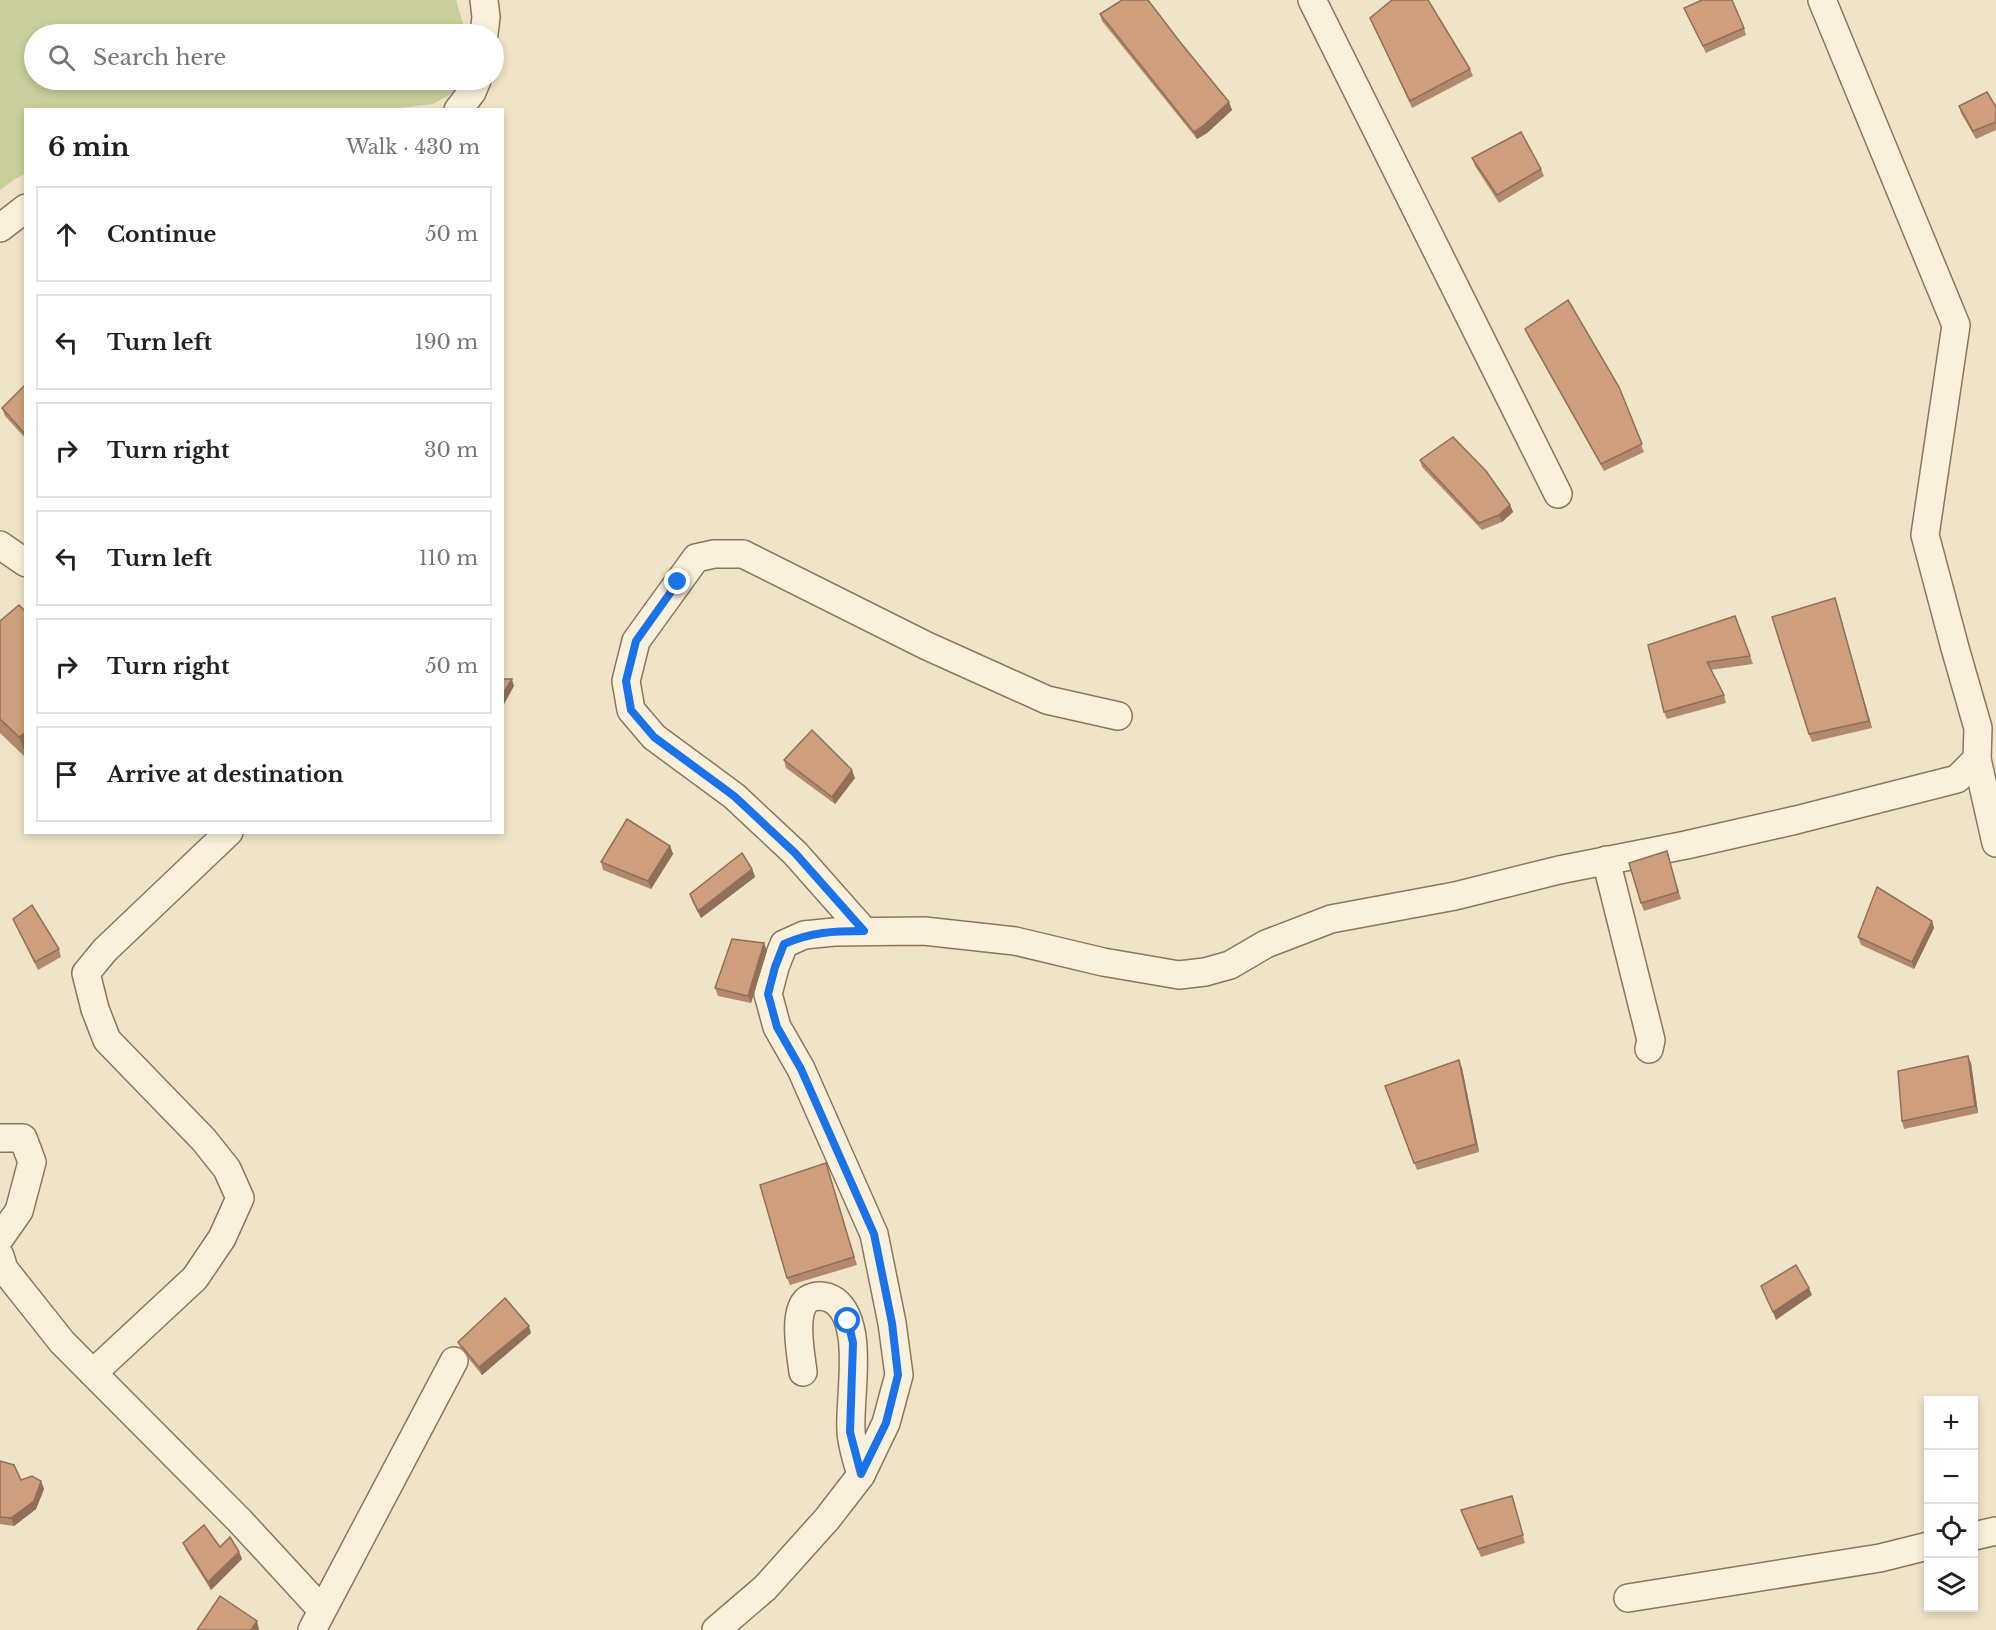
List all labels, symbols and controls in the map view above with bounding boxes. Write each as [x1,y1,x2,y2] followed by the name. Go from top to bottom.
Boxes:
[24,24,504,90] search box
[45,41,78,74] icon: search
[93,44,226,71] text: Search here
[48,131,129,163] text: 6 min
[346,135,480,159] text: Walk · 430 m
[50,218,83,251] icon: ahead
[107,221,216,248] text: Continue
[425,222,478,246] text: 50 m
[50,326,83,359] icon: left
[107,329,212,356] text: Turn left
[415,330,478,354] text: 190 m
[50,434,83,467] icon: right
[107,437,229,464] text: Turn right
[424,438,478,462] text: 30 m
[50,542,83,575] icon: left
[107,545,212,572] text: Turn left
[419,546,478,570] text: 110 m
[664,568,690,594] route end
[50,650,83,683] icon: right
[107,653,229,680] text: Turn right
[425,654,478,678] text: 50 m
[50,758,83,791] icon: arrive
[107,761,344,788] text: Arrive at destination
[834,1307,860,1333] route start
[1924,1396,1978,1612] map controls
[1924,1396,1978,1450] button: +
[1924,1450,1978,1504] button: −
[1924,1504,1978,1558] button: locate
[1924,1558,1978,1612] button: layers

